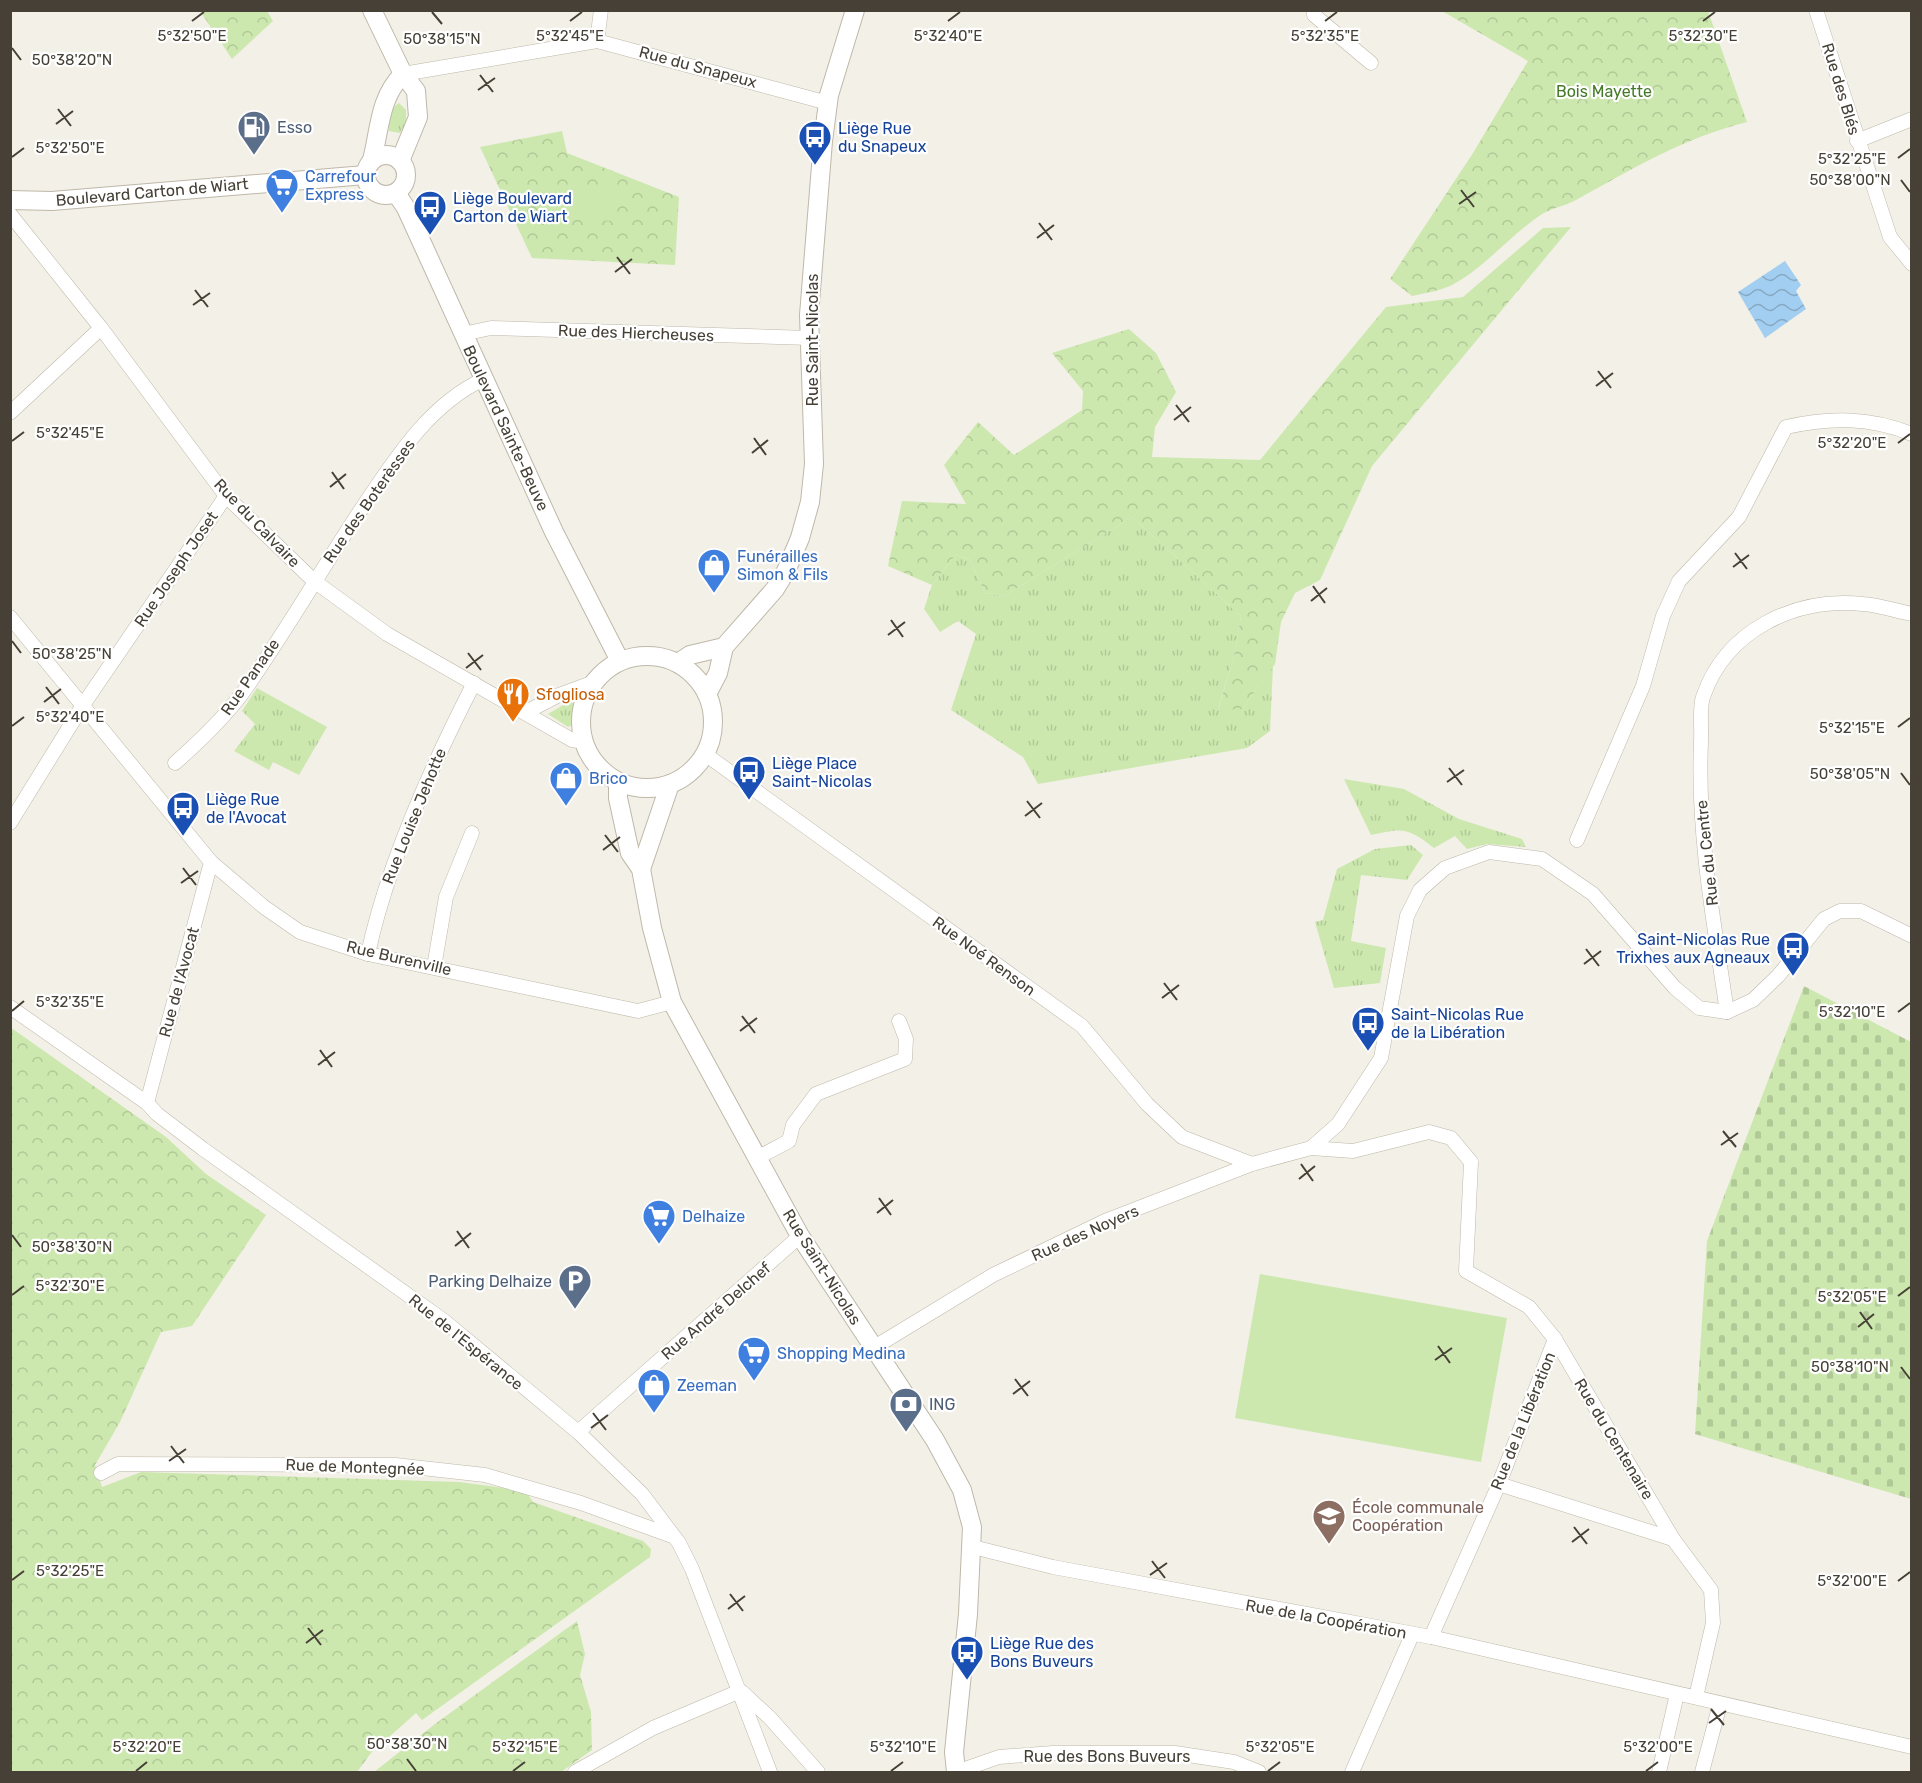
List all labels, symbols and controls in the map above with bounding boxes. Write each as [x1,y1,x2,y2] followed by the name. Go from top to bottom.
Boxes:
[158,27,226,45] text: 5°32'50"E
[536,27,604,45] text: 5°32'45"E
[914,27,982,45] text: 5°32'40"E
[1291,27,1359,45] text: 5°32'35"E
[1668,27,1738,45] text: 5°32'30"E
[403,30,481,48] text: 50°38'15"N
[1818,41,1864,137] street label: Rue des Blés
[637,42,759,92] street label: Rue du Snapeux
[32,51,112,69] text: 50°38'20"N
[1556,82,1652,101] park label: Bois Mayette
[236,109,272,156] fuel station icon: Esso
[277,118,312,137] place label: Esso
[797,119,833,166] bus stop icon: Liège Rue du Snapeux
[838,119,927,156] place label: Liège Rue du Snapeux
[36,139,104,157] text: 5°32'50"E
[1818,150,1886,168] text: 5°32'25"E
[264,167,300,214] supermarket icon: Carrefour Express
[305,167,376,204] place label: Carrefour Express
[1809,171,1891,189] text: 50°38'00"N
[55,174,249,210] street label: Boulevard Carton de Wiart
[412,189,448,236] bus stop icon: Liège Boulevard Carton de Wiart
[453,189,572,226] place label: Liège Boulevard Carton de Wiart
[803,274,822,406] street label: Rue Saint-Nicolas
[558,321,714,345] street label: Rue des Hiercheuses
[459,342,553,514] street label: Boulevard Sainte-Beuve
[36,424,104,442] text: 5°32'45"E
[1818,434,1886,452] text: 5°32'20"E
[319,435,419,567] street label: Rue des Boterèsses
[210,475,304,571] street label: Rue du Calvaire
[130,508,222,630] street label: Rue Joseph Joset
[696,547,732,594] shop icon: Funérailles Simon & Fils
[737,547,828,584] place label: Funérailles Simon & Fils
[217,635,283,719] street label: Rue Panade
[32,645,112,663] text: 50°38'25"N
[495,676,531,723] restaurant icon: Sfogliosa
[536,685,605,704] place label: Sfogliosa
[36,708,104,726] text: 5°32'40"E
[1819,719,1885,737] text: 5°32'15"E
[378,745,450,887] street label: Rue Louise Jehotte
[731,754,767,801] bus stop icon: Liège Place Saint-Nicolas
[772,754,872,791] place label: Liège Place Saint-Nicolas
[548,760,584,807] shop icon: Brico
[1810,765,1890,783] text: 50°38'05"N
[589,769,628,788] place label: Brico
[165,790,201,837] bus stop icon: Liège Rue de l'Avocat
[206,790,287,827] place label: Liège Rue de l'Avocat
[1692,799,1722,907] street label: Rue du Centre
[929,912,1039,1000] street label: Rue Noé Renson
[155,925,203,1039] street label: Rue de l'Avocat
[1616,930,1770,967] place label: Saint-Nicolas Rue Trixhes aux Agneaux
[1775,930,1811,977] bus stop icon: Saint-Nicolas Rue Trixhes aux Agneaux
[345,937,453,979] street label: Rue Burenville
[36,993,104,1011] text: 5°32'35"E
[1819,1003,1885,1021] text: 5°32'10"E
[1350,1005,1386,1052] bus stop icon: Saint-Nicolas Rue de la Libération
[1391,1005,1524,1042] place label: Saint-Nicolas Rue de la Libération
[641,1198,677,1245] supermarket icon: Delhaize
[1028,1201,1142,1265] street label: Rue des Noyers
[779,1206,865,1328] street label: Rue Saint-Nicolas
[682,1207,745,1226] place label: Delhaize
[32,1238,112,1256] text: 50°38'30"N
[657,1258,775,1364] street label: Rue André Delchef
[557,1263,593,1310] parking icon: Parking Delhaize
[428,1272,552,1291] place label: Parking Delhaize
[35,1277,105,1295] text: 5°32'30"E
[1818,1288,1886,1306] text: 5°32'05"E
[405,1290,527,1394] street label: Rue de l'Espérance
[736,1335,772,1382] supermarket icon: Shopping Medina
[777,1344,906,1363] place label: Shopping Medina
[1487,1349,1559,1493] street label: Rue de la Libération
[1811,1358,1889,1376] text: 50°38'10"N
[636,1367,672,1414] shop icon: Zeeman
[1570,1375,1658,1503] street label: Rue du Centenaire
[677,1376,737,1395] place label: Zeeman
[888,1386,924,1433] bank icon: ING
[929,1395,955,1414] place label: ING
[285,1455,425,1479] street label: Rue de Montegnée
[1311,1498,1347,1545] school or university icon: École communale Coopération
[1352,1498,1484,1535] place label: École communale Coopération
[36,1562,104,1580] text: 5°32'25"E
[1817,1572,1887,1590] text: 5°32'00"E
[1244,1595,1408,1643] street label: Rue de la Coopération
[949,1634,985,1681] bus stop icon: Liège Rue des Bons Buveurs
[990,1634,1094,1671] place label: Liège Rue des Bons Buveurs
[367,1735,447,1753] text: 50°38'30"N
[113,1738,181,1756] text: 5°32'20"E
[492,1738,558,1756] text: 5°32'15"E
[870,1738,936,1756] text: 5°32'10"E
[1246,1738,1314,1756] text: 5°32'05"E
[1623,1738,1693,1756] text: 5°32'00"E
[1024,1747,1190,1766] street label: Rue des Bons Buveurs

